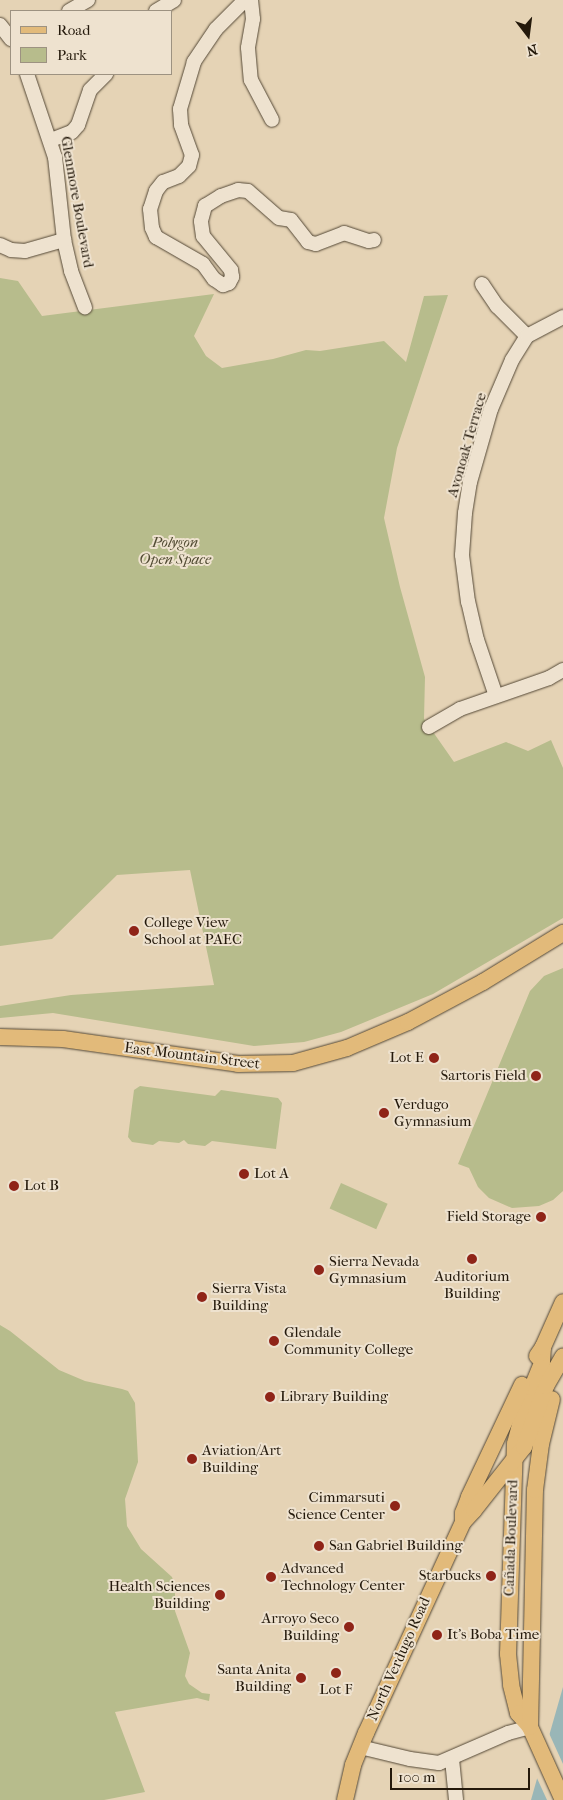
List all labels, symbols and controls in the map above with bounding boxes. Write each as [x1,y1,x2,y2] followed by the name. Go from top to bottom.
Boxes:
[10,10,172,75] legend
[503,10,553,60] north arrow
[57,21,90,39] text: Road
[525,40,539,60] text: N
[57,46,87,64] text: Park
[57,135,97,269] street label: Glenmore Boulevard
[443,391,491,499] street label: Avonoak Terrace
[139,533,211,568] park label: Polygon Open Space
[144,913,242,948] place label: College View School at PAEC
[128,925,140,937] marker: College View School at PAEC
[123,1039,261,1073] street label: East Mountain Street
[390,1049,424,1067] place label: Lot E
[428,1052,440,1064] marker: Lot E
[441,1067,526,1085] place label: Sartoris Field
[530,1070,542,1082] marker: Sartoris Field
[394,1095,471,1130] place label: Verdugo Gymnasium
[378,1107,390,1119] marker: Verdugo Gymnasium
[254,1165,289,1183] place label: Lot A
[238,1168,250,1180] marker: Lot A
[24,1177,59,1195] place label: Lot B
[8,1180,20,1192] marker: Lot B
[447,1208,531,1226] place label: Field Storage
[535,1211,547,1223] marker: Field Storage
[329,1252,419,1287] place label: Sierra Nevada Gymnasium
[466,1253,478,1265] marker: Auditorium Building
[313,1264,325,1276] marker: Sierra Nevada Gymnasium
[434,1267,510,1302] place label: Auditorium Building
[212,1279,286,1314] place label: Sierra Vista Building
[196,1291,208,1303] marker: Sierra Vista Building
[284,1323,413,1358] place label: Glendale Community College
[268,1335,280,1347] marker: Glendale Community College
[280,1388,388,1406] place label: Library Building
[264,1391,276,1403] marker: Library Building
[202,1441,281,1476] place label: Aviation/Art Building
[186,1453,198,1465] marker: Aviation/Art Building
[500,1479,522,1597] street label: Cañada Boulevard
[288,1488,385,1523] place label: Cimmarsuti Science Center
[389,1500,401,1512] marker: Cimmarsuti Science Center
[329,1537,462,1555] place label: San Gabriel Building
[313,1540,325,1552] marker: San Gabriel Building
[281,1559,405,1594] place label: Advanced Technology Center
[419,1567,481,1585] place label: Starbucks
[485,1570,497,1582] marker: Starbucks
[265,1571,277,1583] marker: Advanced Technology Center
[109,1577,210,1612] place label: Health Sciences Building
[214,1589,226,1601] marker: Health Sciences Building
[364,1594,434,1724] street label: North Verdugo Road
[262,1609,339,1644] place label: Arroyo Seco Building
[343,1621,355,1633] marker: Arroyo Seco Building
[447,1626,539,1644] place label: It's Boba Time
[431,1629,443,1641] marker: It's Boba Time
[217,1660,291,1695] place label: Santa Anita Building
[330,1667,342,1679] marker: Lot F
[295,1672,307,1684] marker: Santa Anita Building
[319,1681,353,1699] place label: Lot F
[393,1758,533,1790] scale bar
[398,1768,436,1786] text: 100 m

